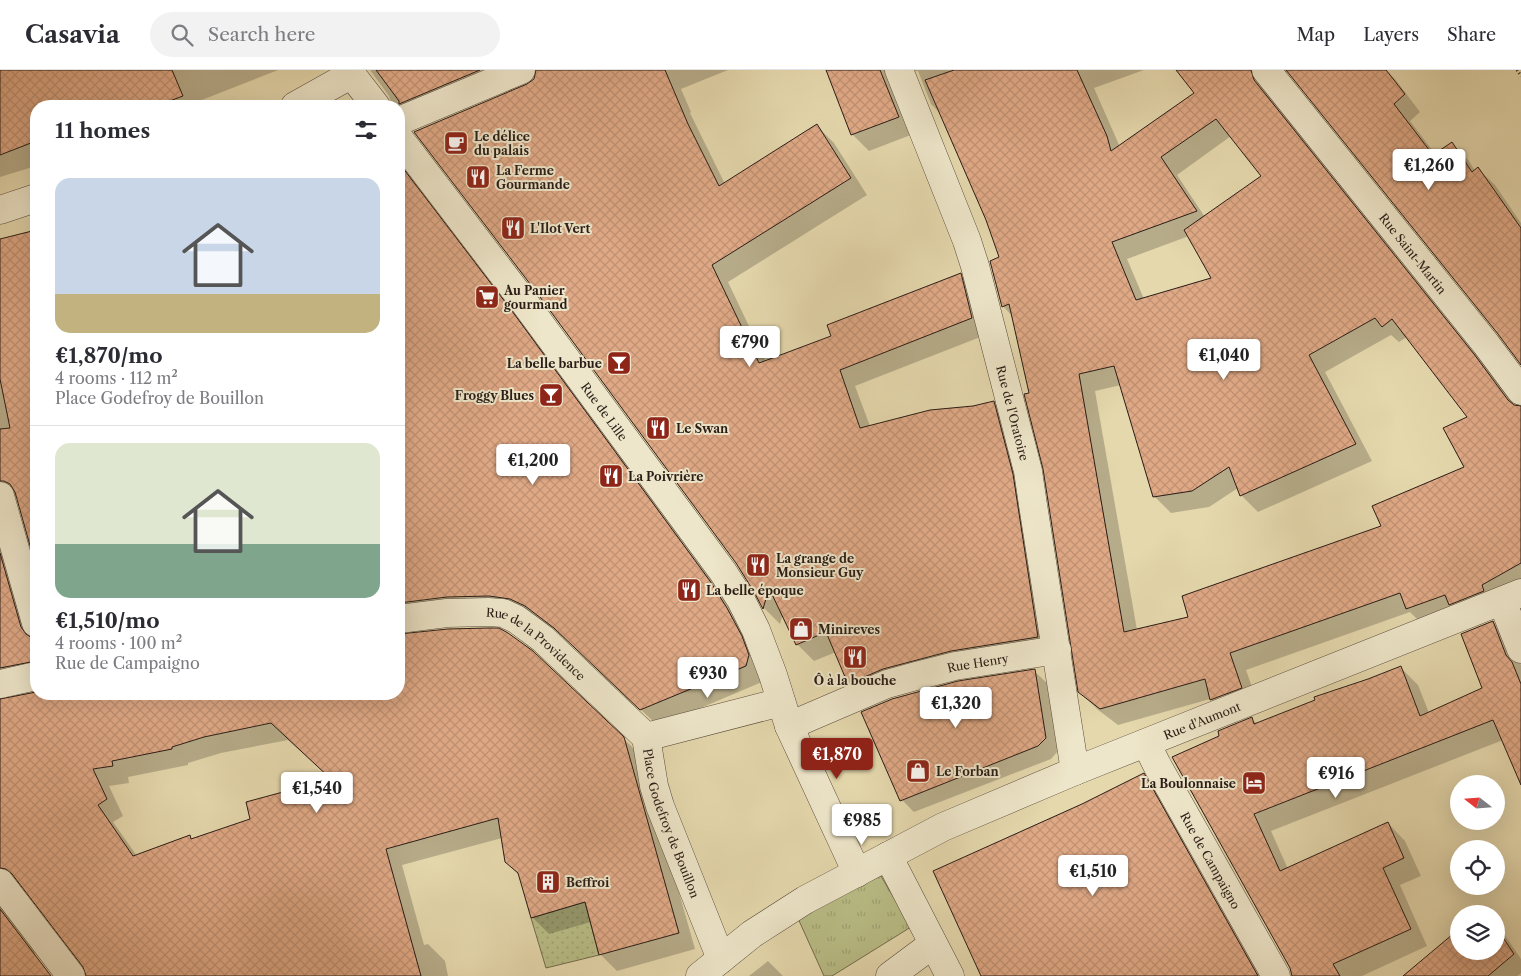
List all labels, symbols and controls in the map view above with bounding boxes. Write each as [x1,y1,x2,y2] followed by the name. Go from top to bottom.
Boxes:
[150,12,500,57] search box
[25,20,120,49] text: Casavia
[168,21,196,49] icon: search
[208,23,315,46] text: Search here
[1297,24,1335,46] text: Map
[1363,24,1419,46] text: Layers
[1447,24,1496,46] text: Share
[352,116,380,144] icon: filters
[55,118,150,143] text: 11 homes
[474,129,530,158] place label: Le délice du palais
[443,130,469,156] cafe icon: Le délice du palais
[1388,148,1470,191] pin: €1,260
[1404,155,1454,175] text: €1,260
[496,163,570,192] place label: La Ferme Gourmande
[465,164,491,190] restaurant icon: La Ferme Gourmande
[173,210,263,300] icon: home
[1376,210,1450,297] street label: Rue Saint-Martin
[500,215,526,241] restaurant icon: L'Ilot Vert
[530,221,590,236] place label: L'Ilot Vert
[503,283,567,312] place label: Au Panier gourmand
[474,284,500,310] supermarket icon: Au Panier gourmand
[720,326,780,368] pin: €790
[731,332,769,352] text: €790
[1183,338,1265,381] pin: €1,040
[55,343,163,368] text: €1,870/mo
[1198,345,1250,365] text: €1,040
[606,350,632,376] bar icon: La belle barbue
[507,356,602,371] place label: La belle barbue
[993,364,1033,462] street label: Rue de l'Oratoire
[55,368,178,388] text: 4 rooms · 112 m²
[578,379,631,444] street label: Rue de Lille
[538,382,564,408] bar icon: Froggy Blues
[55,388,264,408] text: Place Godefroy de Bouillon
[455,388,534,403] place label: Froggy Blues
[645,415,671,441] restaurant icon: Le Swan
[676,421,729,436] place label: Le Swan
[492,444,574,486] pin: €1,200
[507,450,559,470] text: €1,200
[598,463,624,489] restaurant icon: La Poivrière
[628,469,703,484] place label: La Poivrière
[173,476,263,566] icon: home
[776,551,864,580] place label: La grange de Monsieur Guy
[745,552,771,578] restaurant icon: La grange de Monsieur Guy
[676,577,702,603] restaurant icon: La belle époque
[706,583,804,598] place label: La belle époque
[486,604,589,683] street label: Rue de la Providence
[55,608,160,633] text: €1,510/mo
[788,616,814,642] shop icon: Minireves
[818,622,880,637] place label: Minireves
[55,633,182,653] text: 4 rooms · 100 m²
[842,644,868,670] restaurant icon: Ô à la bouche
[945,650,1010,675] street label: Rue Henry
[55,653,200,673] text: Rue de Campaigno
[678,656,738,699] pin: €930
[689,663,727,683] text: €930
[814,672,896,688] place label: Ô à la bouche
[915,686,997,729] pin: €1,320
[931,693,981,713] text: €1,320
[1161,698,1243,742] street label: Rue d'Aumont
[796,738,878,780] pin: €1,870
[812,744,862,764] text: €1,870
[640,747,703,900] street label: Place Godefroy de Bouillon
[1306,756,1366,799] pin: €916
[905,758,931,784] shop icon: Le Forban
[1318,763,1354,783] text: €916
[936,764,999,779] place label: Le Forban
[1241,770,1267,796] hotel icon: La Boulonnaise
[276,772,358,814] pin: €1,540
[1450,775,1505,830] north arrow
[1450,775,1505,960] map controls
[1141,776,1236,791] place label: La Boulonnaise
[292,778,342,798] text: €1,540
[832,804,892,846] pin: €985
[1177,809,1244,911] street label: Rue de Campaigno
[843,810,881,830] text: €985
[1450,840,1505,895] button: locate
[1052,854,1134,897] pin: €1,510
[1069,861,1117,881] text: €1,510
[535,869,561,895] building icon: Beffroi
[566,875,610,890] place label: Beffroi
[1450,905,1505,960] button: layers

